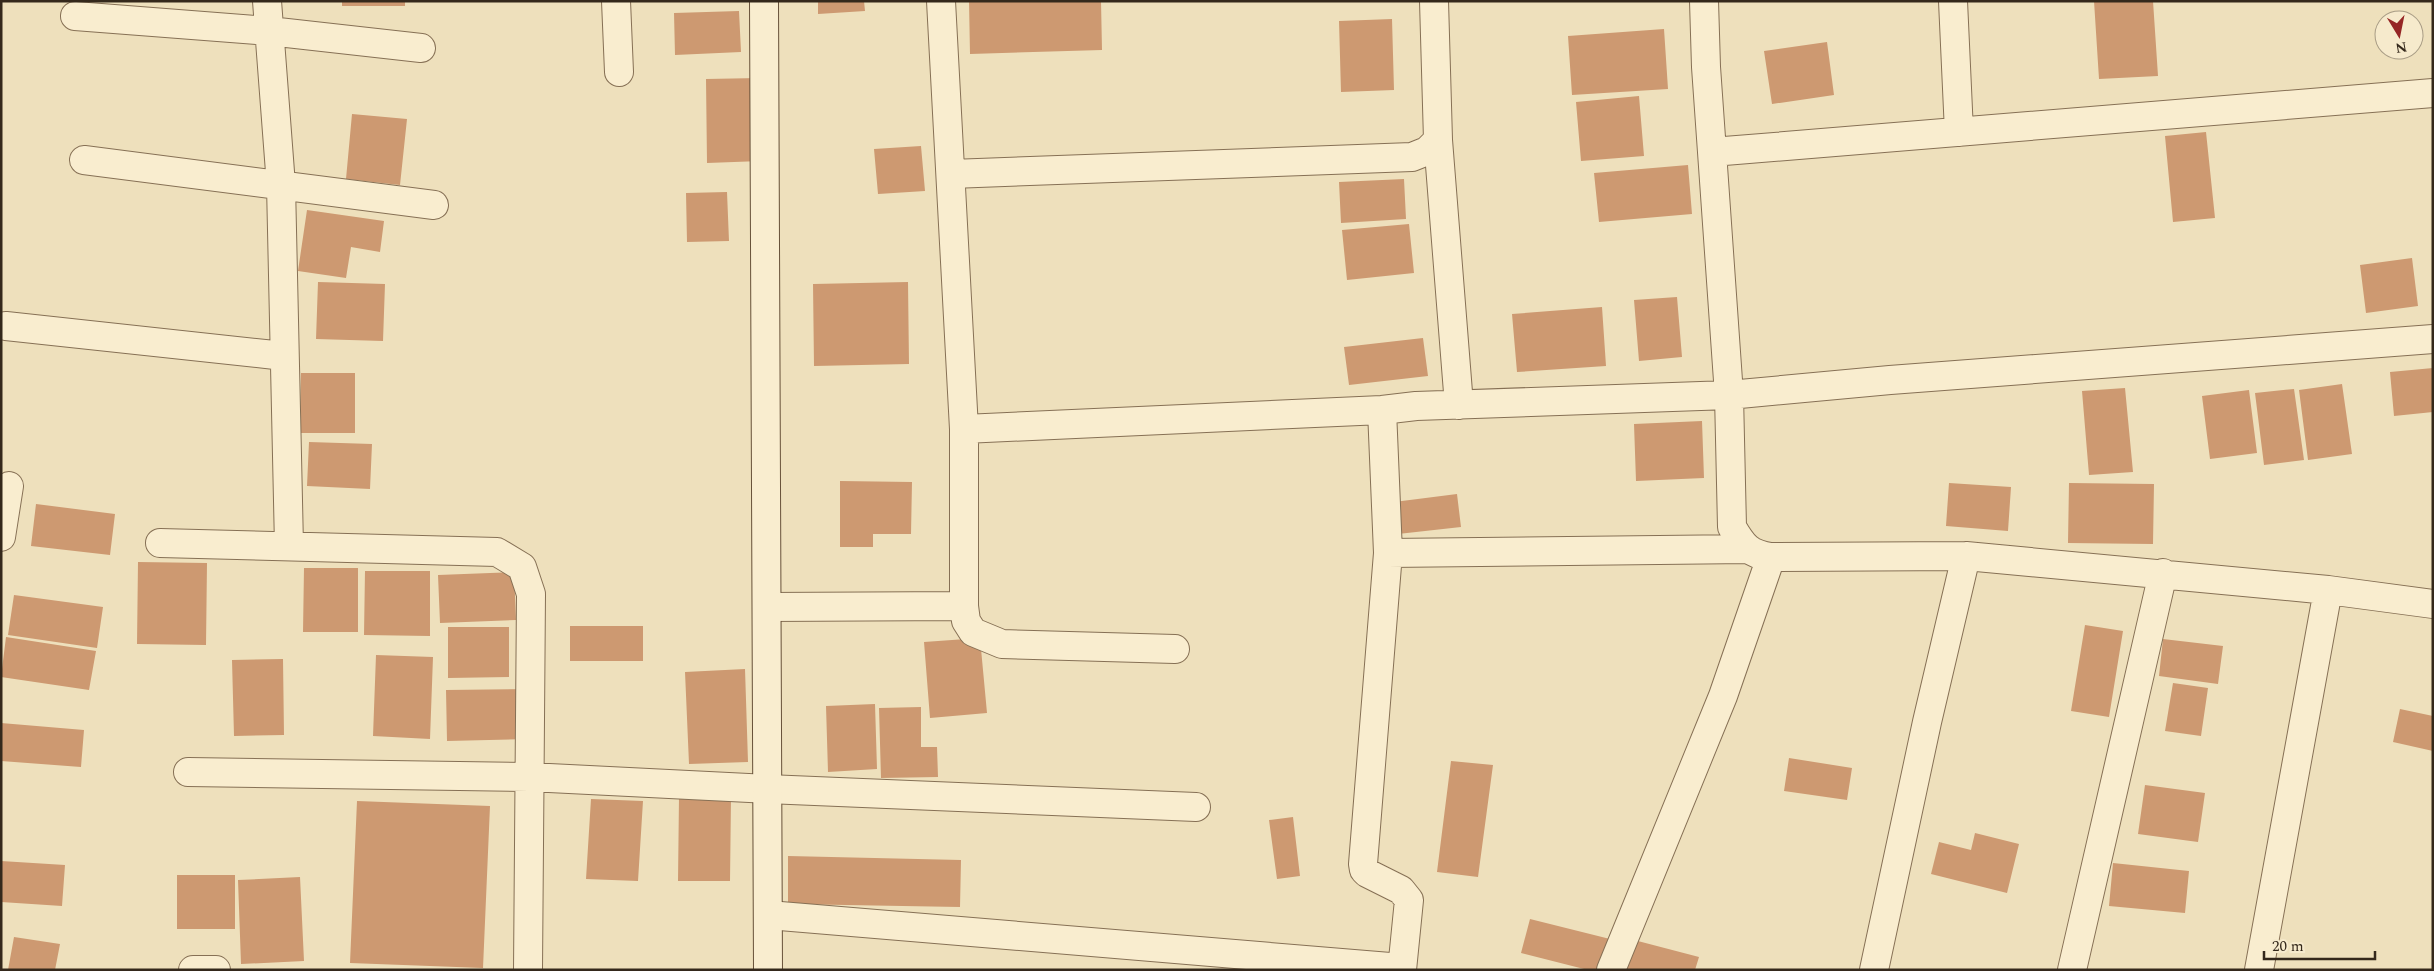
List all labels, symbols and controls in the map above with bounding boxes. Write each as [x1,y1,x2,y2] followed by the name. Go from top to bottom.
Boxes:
[2374,10,2424,60] north arrow
[2394,36,2409,59] text: N
[2264,928,2375,960] scale bar
[2272,935,2304,958] text: 20 m

